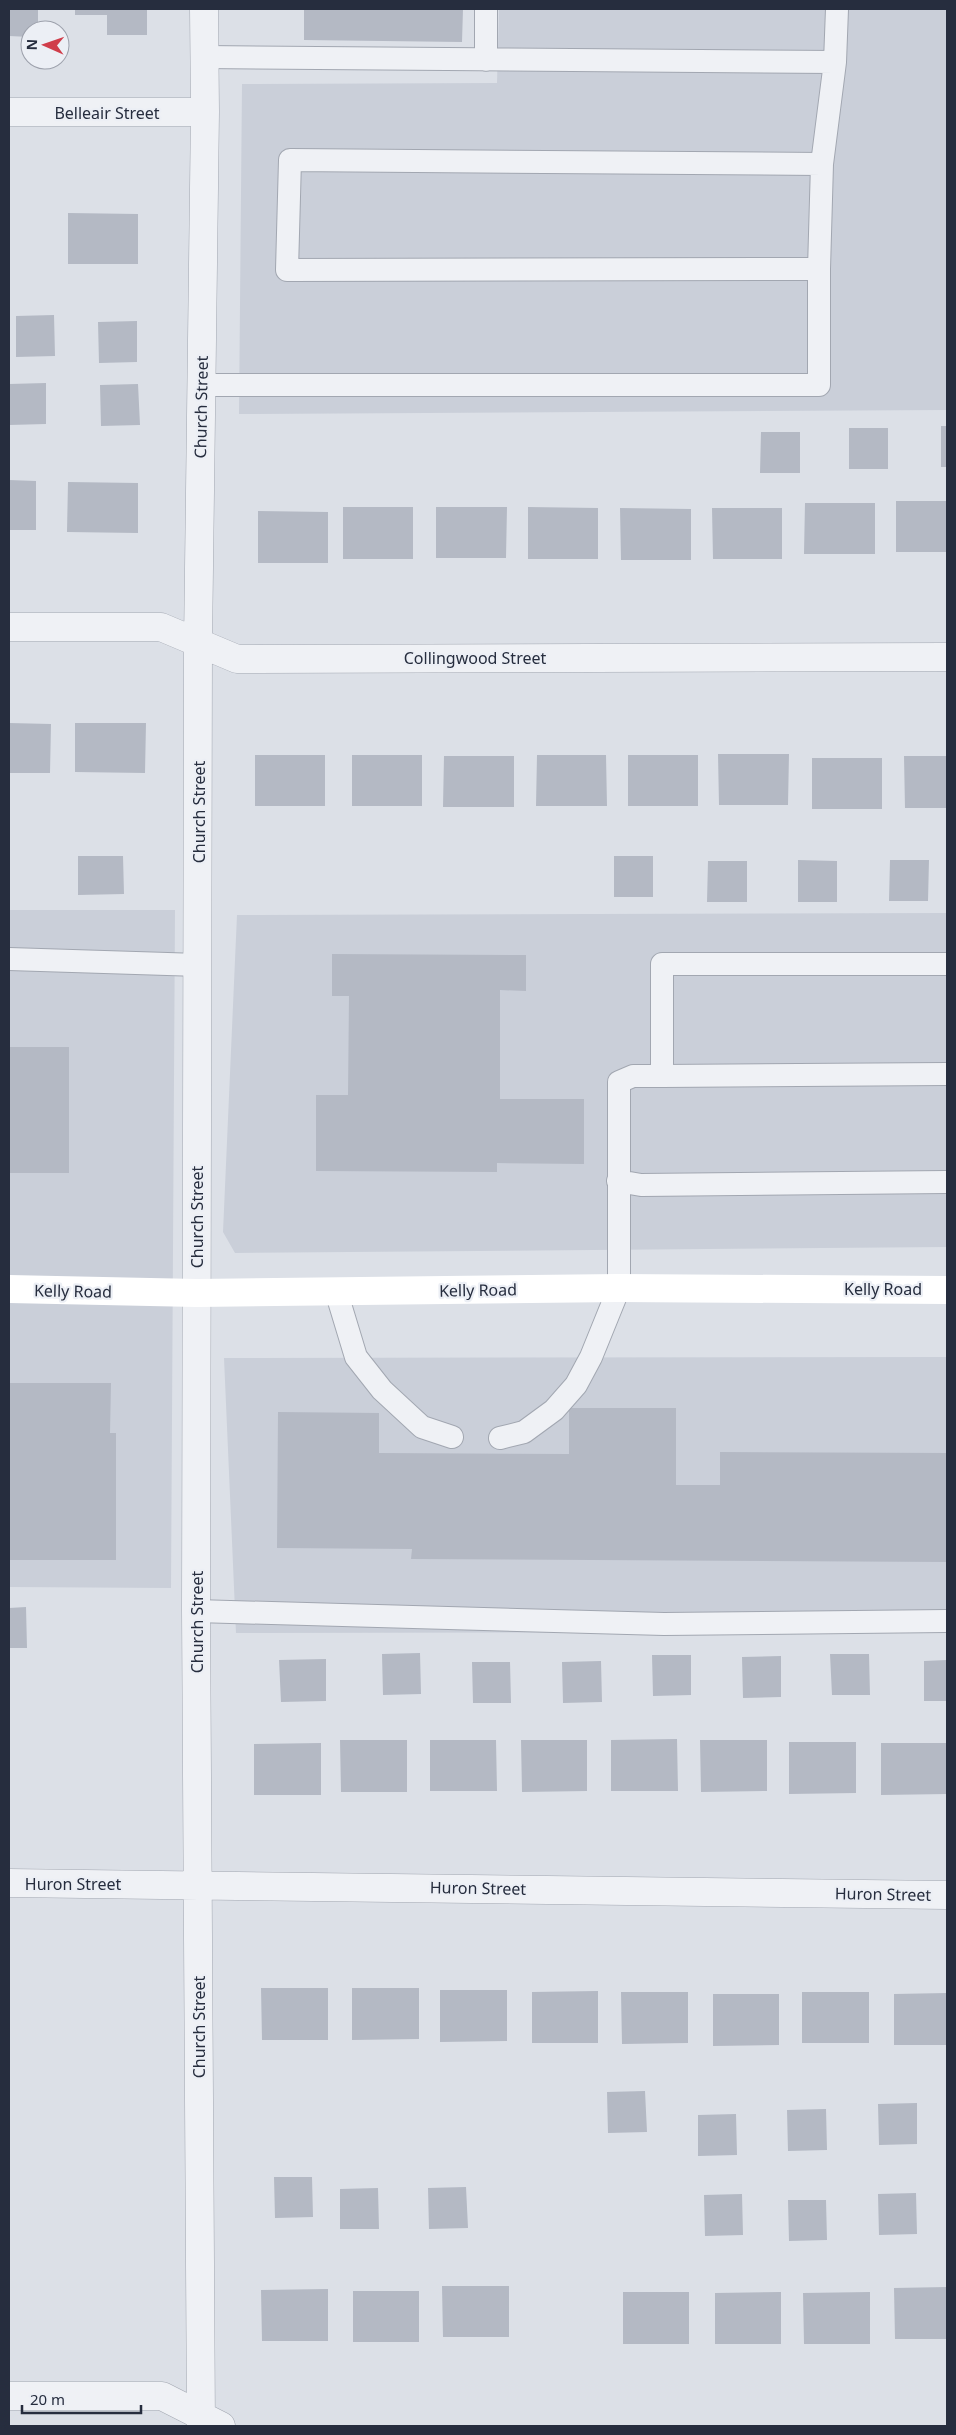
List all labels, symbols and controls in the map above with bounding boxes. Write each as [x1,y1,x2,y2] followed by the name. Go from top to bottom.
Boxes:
[20,20,70,70] north arrow
[22,39,41,51] text: N
[54,102,160,124] street label: Belleair Street
[189,355,213,458] street label: Church Street
[404,647,546,669] street label: Collingwood Street
[188,760,210,863] street label: Church Street
[186,1165,208,1268] street label: Church Street
[439,1278,517,1302] street label: Kelly Road
[844,1278,922,1300] street label: Kelly Road
[34,1279,112,1303] street label: Kelly Road
[186,1570,208,1673] street label: Church Street
[25,1873,121,1895] street label: Huron Street
[430,1876,527,1900] street label: Huron Street
[835,1882,932,1906] street label: Huron Street
[188,1975,210,2078] street label: Church Street
[22,2382,141,2414] scale bar
[30,2389,65,2409] text: 20 m

